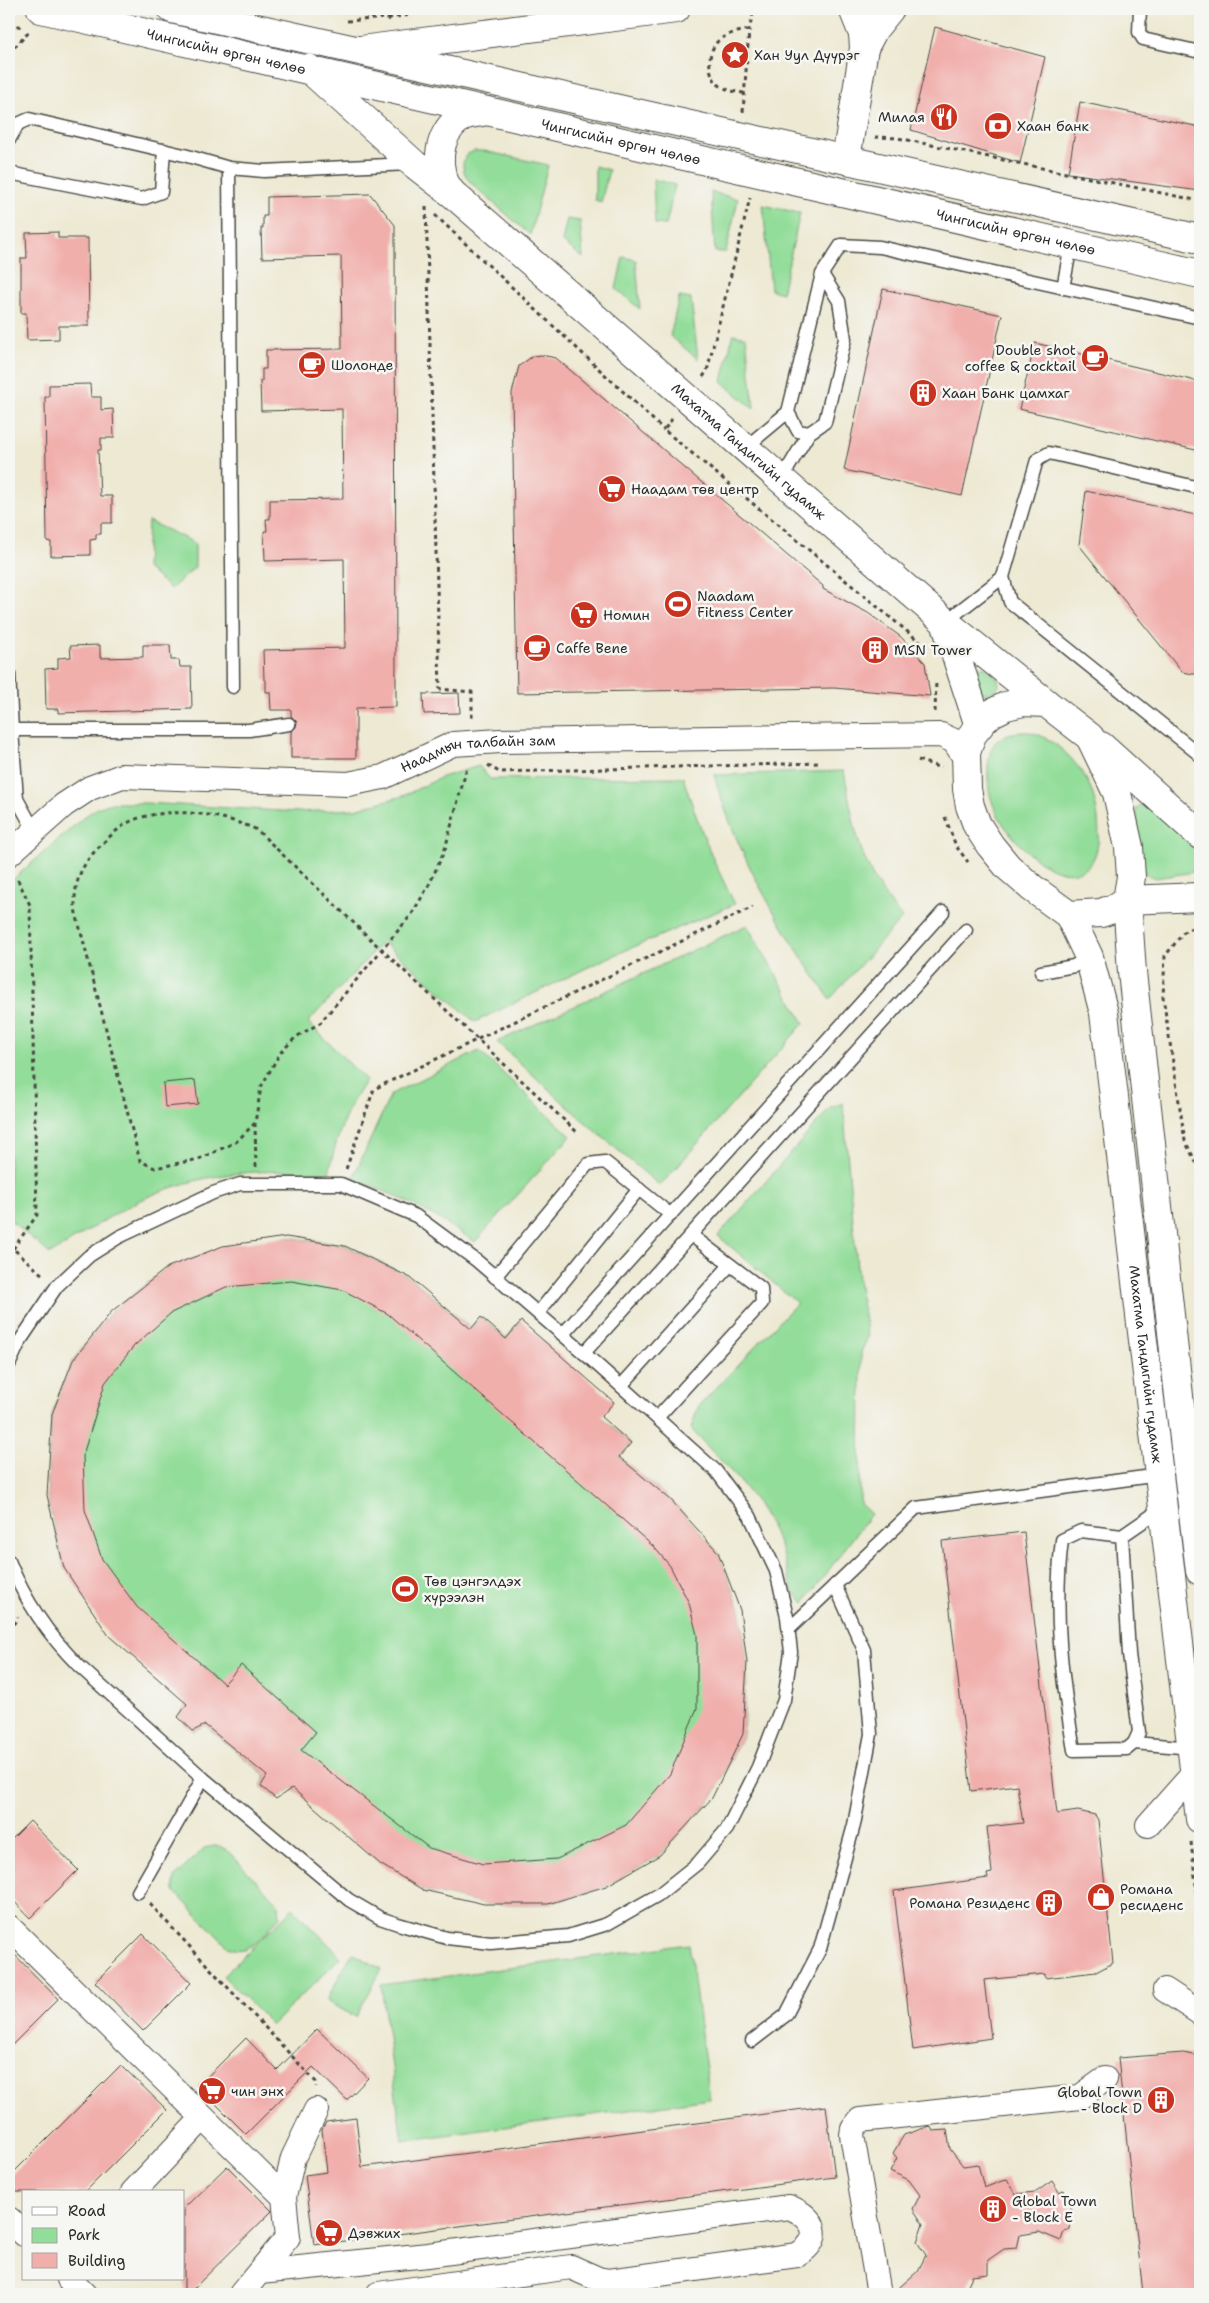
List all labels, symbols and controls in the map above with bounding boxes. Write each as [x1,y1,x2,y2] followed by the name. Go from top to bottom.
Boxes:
[145,24,308,78] street label: Чингисийн өргөн чөлөө
[720,40,750,70] place icon: Хан Уул Дүүрэг
[754,46,860,64] place label: Хан Уул Дүүрэг
[929,102,959,132] restaurant icon: Милая
[878,108,925,126] place label: Милая
[983,111,1013,141] bank icon: Хаан банк
[539,115,703,169] street label: Чингисийн өргөн чөлөө
[1017,117,1089,135] place label: Хаан банк
[934,205,1098,259] street label: Чингисийн өргөн чөлөө
[965,341,1077,375] place label: Double shot coffee & cocktail
[1080,343,1110,373] cafe icon: Double shot coffee & cocktail
[297,350,327,380] cafe icon: Шолонде
[331,356,394,374] place label: Шолонде
[908,378,938,408] building icon: Хаан Банк цамхаг
[668,379,830,524] street label: Махатма Гандигийн гудамж
[942,384,1071,402] place label: Хаан Банк цамхаг
[597,474,627,504] supermarket icon: Наадам төв центр
[631,480,759,498] place label: Наадам төв центр
[697,587,794,621] place label: Naadam Fitness Center
[663,589,693,619] sports icon: Naadam Fitness Center
[569,600,599,630] supermarket icon: Номин
[603,606,650,624] place label: Номин
[522,633,552,663] cafe icon: Caffe Bene
[860,635,890,665] building icon: MSN Tower
[556,639,628,657] place label: Caffe Bene
[894,641,973,659] place label: MSN Tower
[398,731,556,776] street label: Наадмын талбайн зам
[1125,1264,1167,1465] street label: Махатма Гандигийн гудамж
[424,1572,521,1606] place label: Төв цэнгэлдэх хүрээлэн
[390,1574,420,1604] sports icon: Төв цэнгэлдэх хүрээлэн
[1120,1880,1184,1914] place label: Романа ресиденс
[1086,1882,1116,1912] shop icon: Романа ресиденс
[1034,1888,1064,1918] building icon: Романа Резиденс
[909,1894,1030,1912] place label: Романа Резиденс
[197,2076,227,2106] supermarket icon: чин энх
[231,2082,284,2100] place label: чин энх
[1057,2083,1142,2117] place label: Global Town - Block D
[1146,2085,1176,2115] building icon: Global Town - Block D
[22,2190,185,2280] legend
[1012,2192,1097,2226] place label: Global Town - Block E
[978,2194,1008,2224] building icon: Global Town - Block E
[68,2201,106,2221] text: Road
[314,2218,344,2248] supermarket icon: Дэвжих
[348,2224,400,2242] place label: Дэвжих
[68,2225,100,2245] text: Park
[68,2251,125,2271] text: Building

